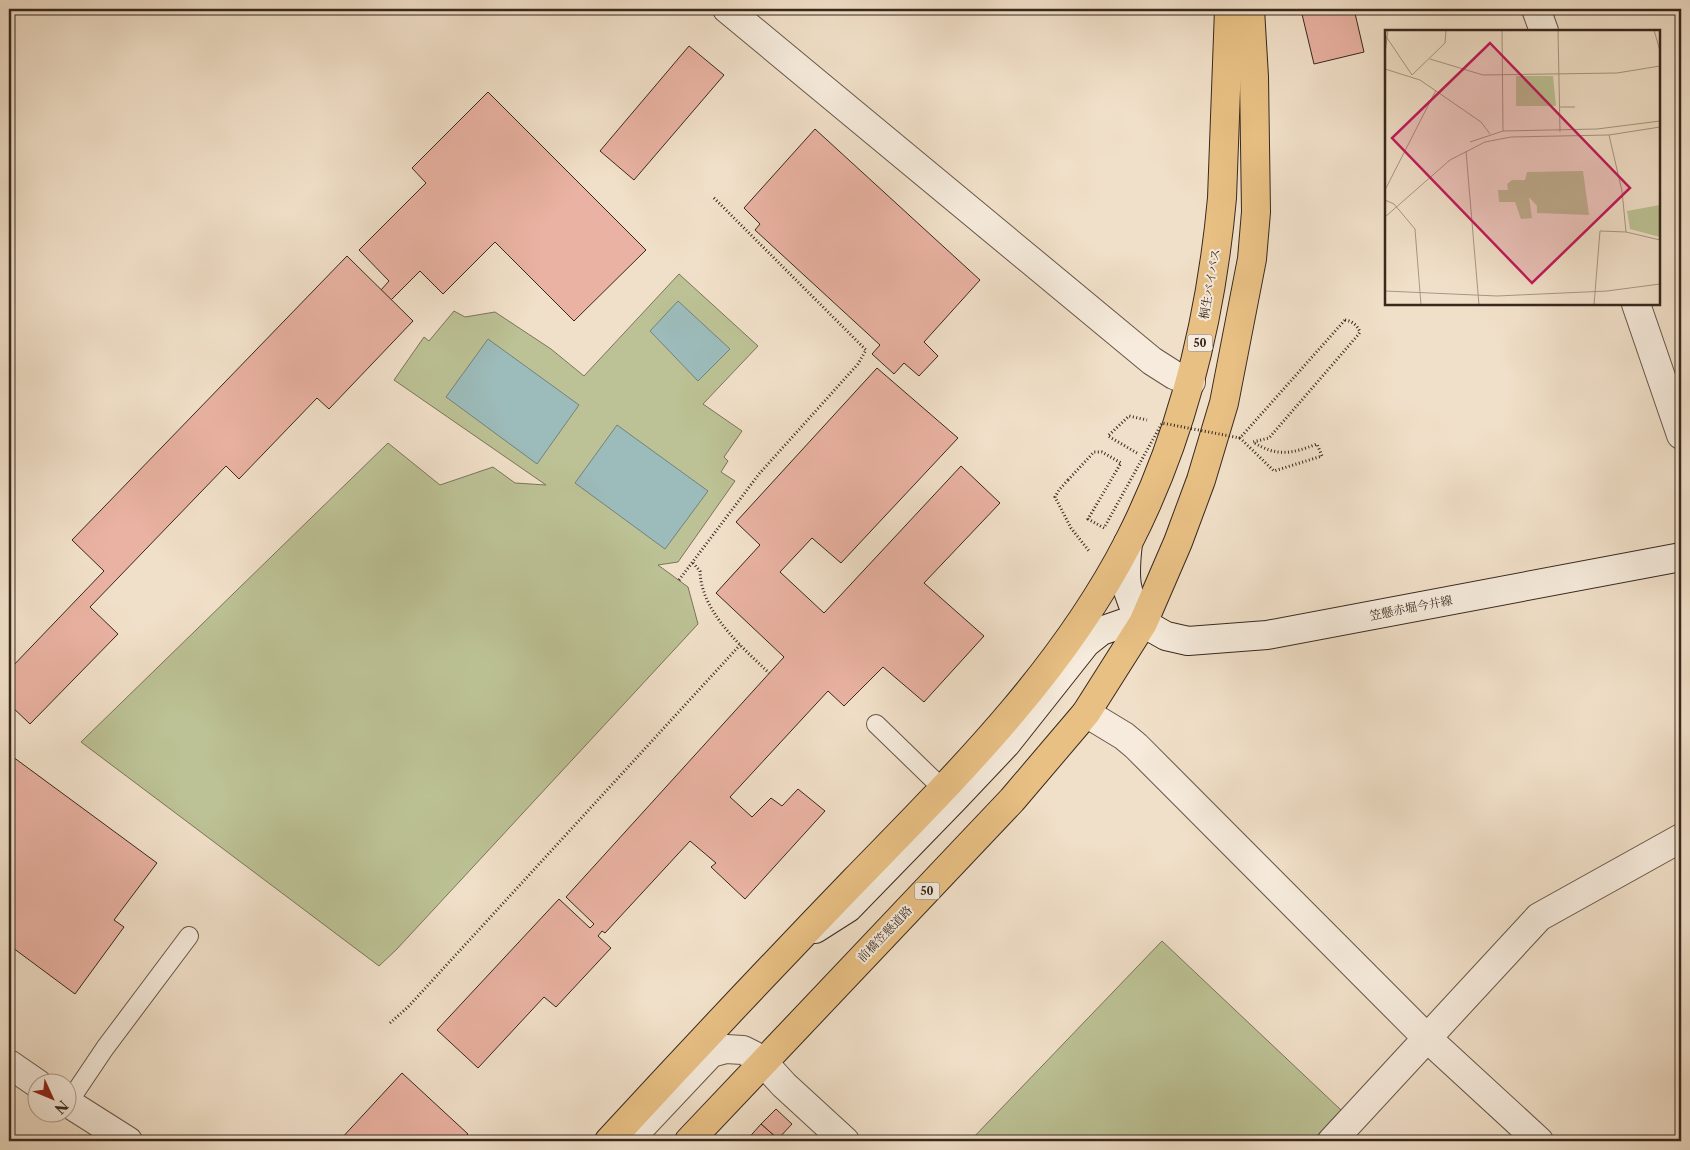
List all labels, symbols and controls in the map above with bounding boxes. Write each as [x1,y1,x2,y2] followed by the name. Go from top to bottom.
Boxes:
[1385,30,1660,305] inset map
[1196,247,1223,321] street label: 桐生バイパス
[1188,334,1212,352] road number: 50
[1368,592,1454,623] street label: 笠懸赤堀今井線
[914,882,940,899] road number: 50
[854,903,915,965] street label: 前橋笠懸道路
[28,1072,78,1122] north arrow
[51,1096,72,1118] text: N

